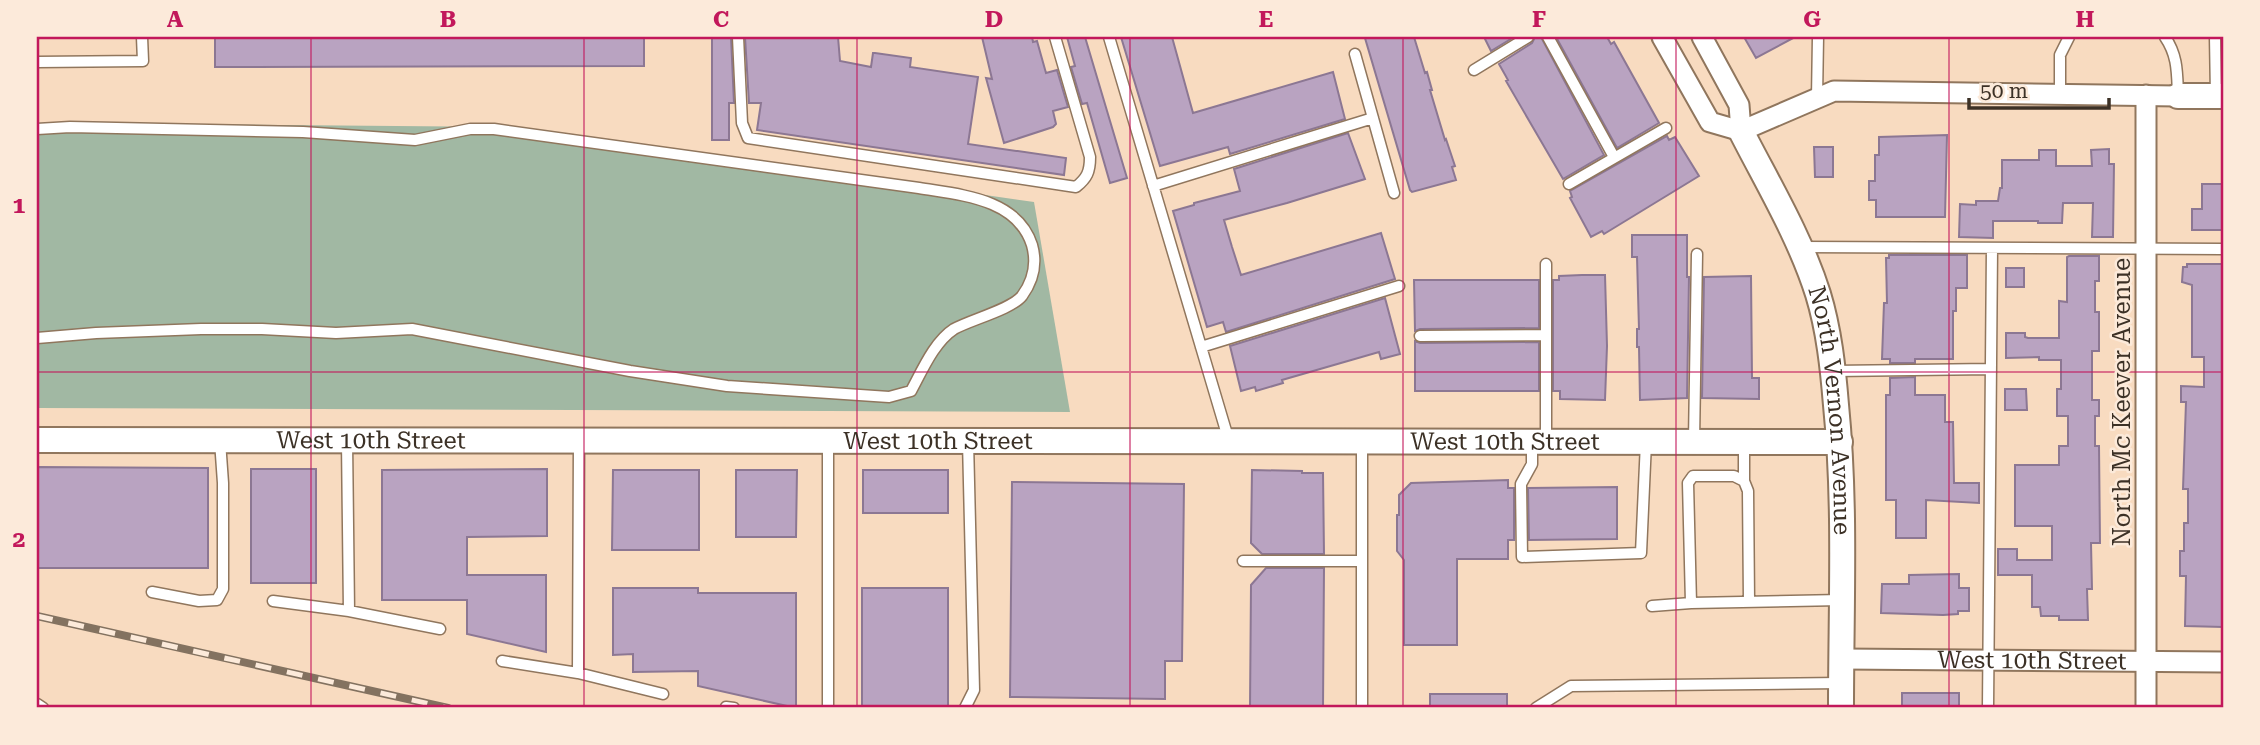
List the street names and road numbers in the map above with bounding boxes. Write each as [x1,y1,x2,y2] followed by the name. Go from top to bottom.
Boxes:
[2108,258,2136,546] street label: North Mc Keever Avenue
[1802,282,1856,535] street label: North Vernon Avenue
[276,426,466,454] street label: West 10th Street
[843,427,1033,455] street label: West 10th Street
[1410,428,1600,456] street label: West 10th Street
[1937,646,2127,675] street label: West 10th Street

